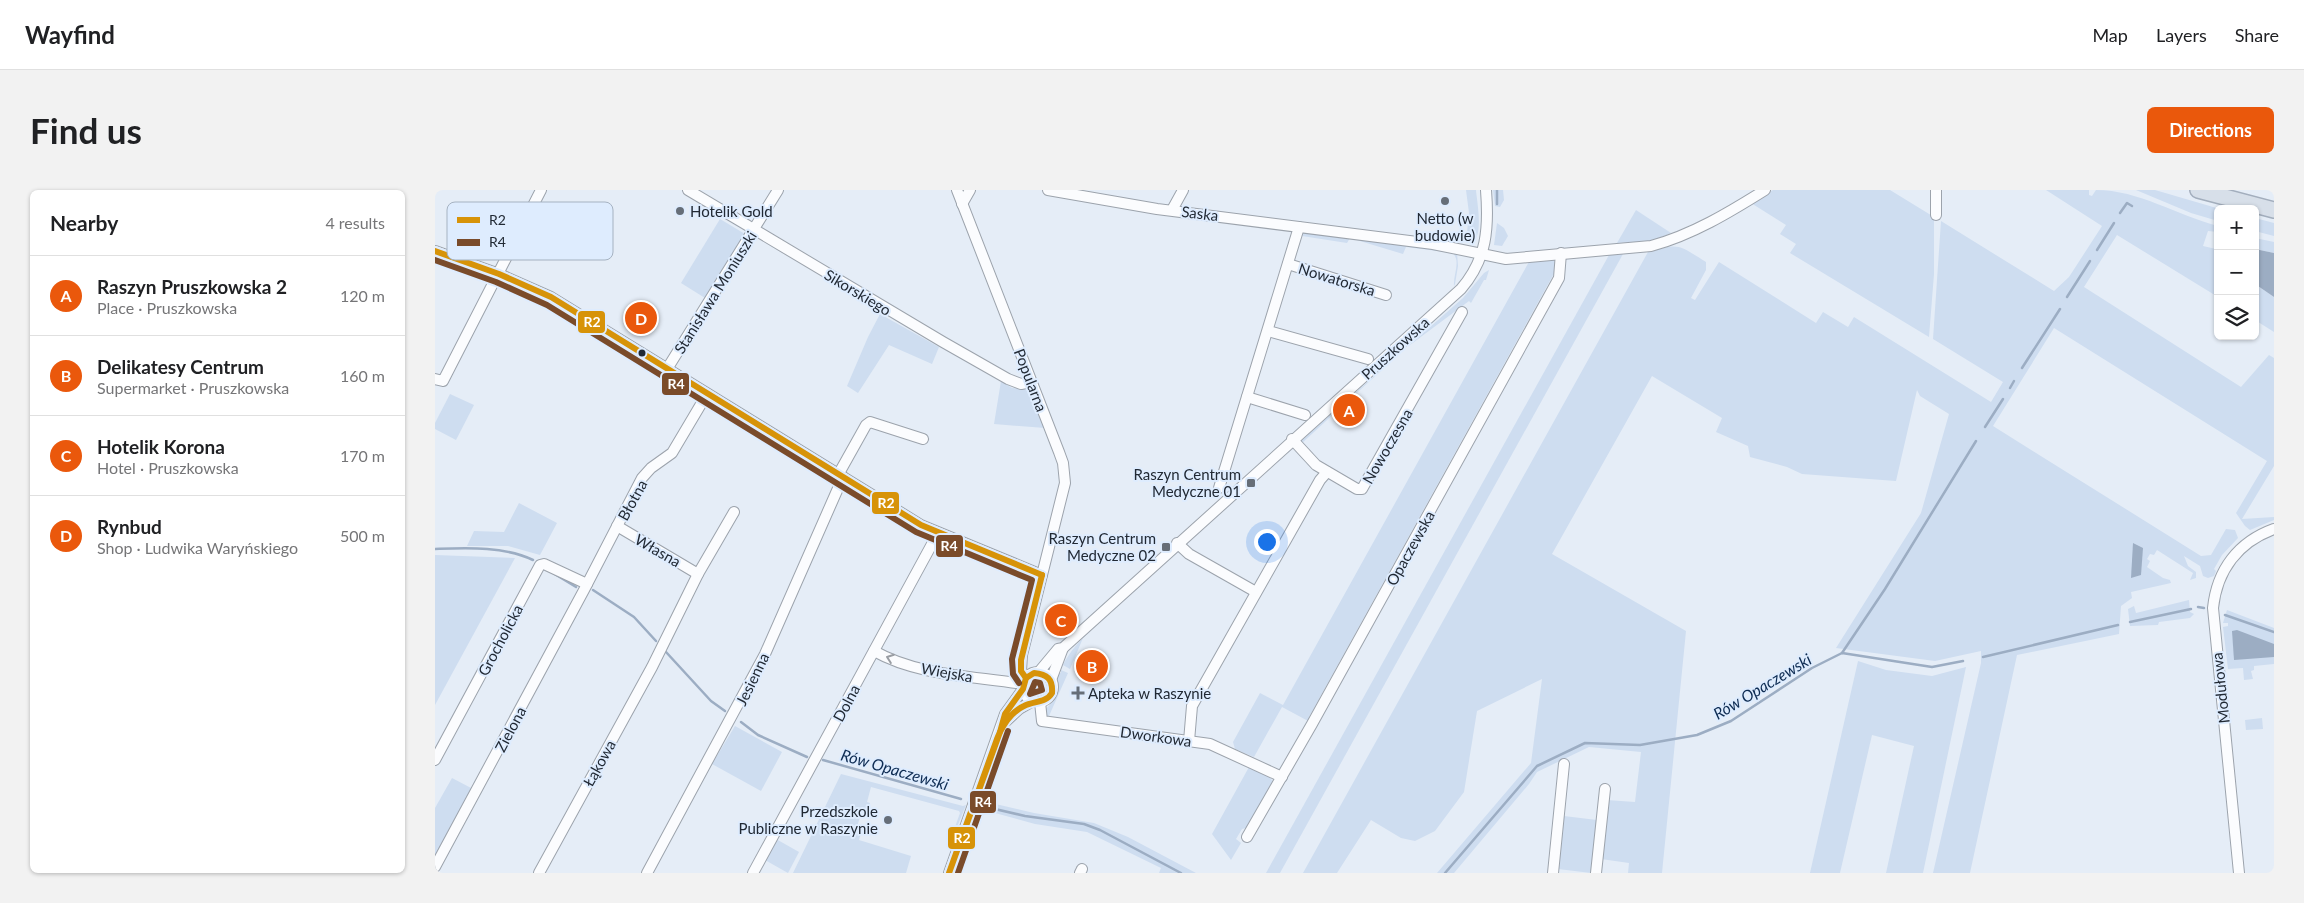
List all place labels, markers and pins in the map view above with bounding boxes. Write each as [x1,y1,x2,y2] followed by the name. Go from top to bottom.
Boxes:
[1439,195,1451,207] marker: Netto (w budowie)
[690,202,773,220] place label: Hotelik Gold
[674,205,686,217] marker: Hotelik Gold
[1415,209,1475,244] place label: Netto (w budowie)
[625,299,657,337] pin: D
[637,348,647,358] unlabelled marker
[1333,391,1365,429] pin: A
[1133,465,1241,500] place label: Raszyn Centrum Medyczne 01
[1245,477,1257,489] marker: Raszyn Centrum Medyczne 01
[1048,529,1156,564] place label: Raszyn Centrum Medyczne 02
[1160,541,1172,553] marker: Raszyn Centrum Medyczne 02
[1045,601,1077,639] pin: C
[1076,647,1108,685] pin: B
[1088,684,1211,702] place label: Apteka w Raszynie
[1072,687,1084,699] marker: Apteka w Raszynie
[738,802,878,837] place label: Przedszkole Publiczne w Raszynie
[882,814,894,826] marker: Przedszkole Publiczne w Raszynie

